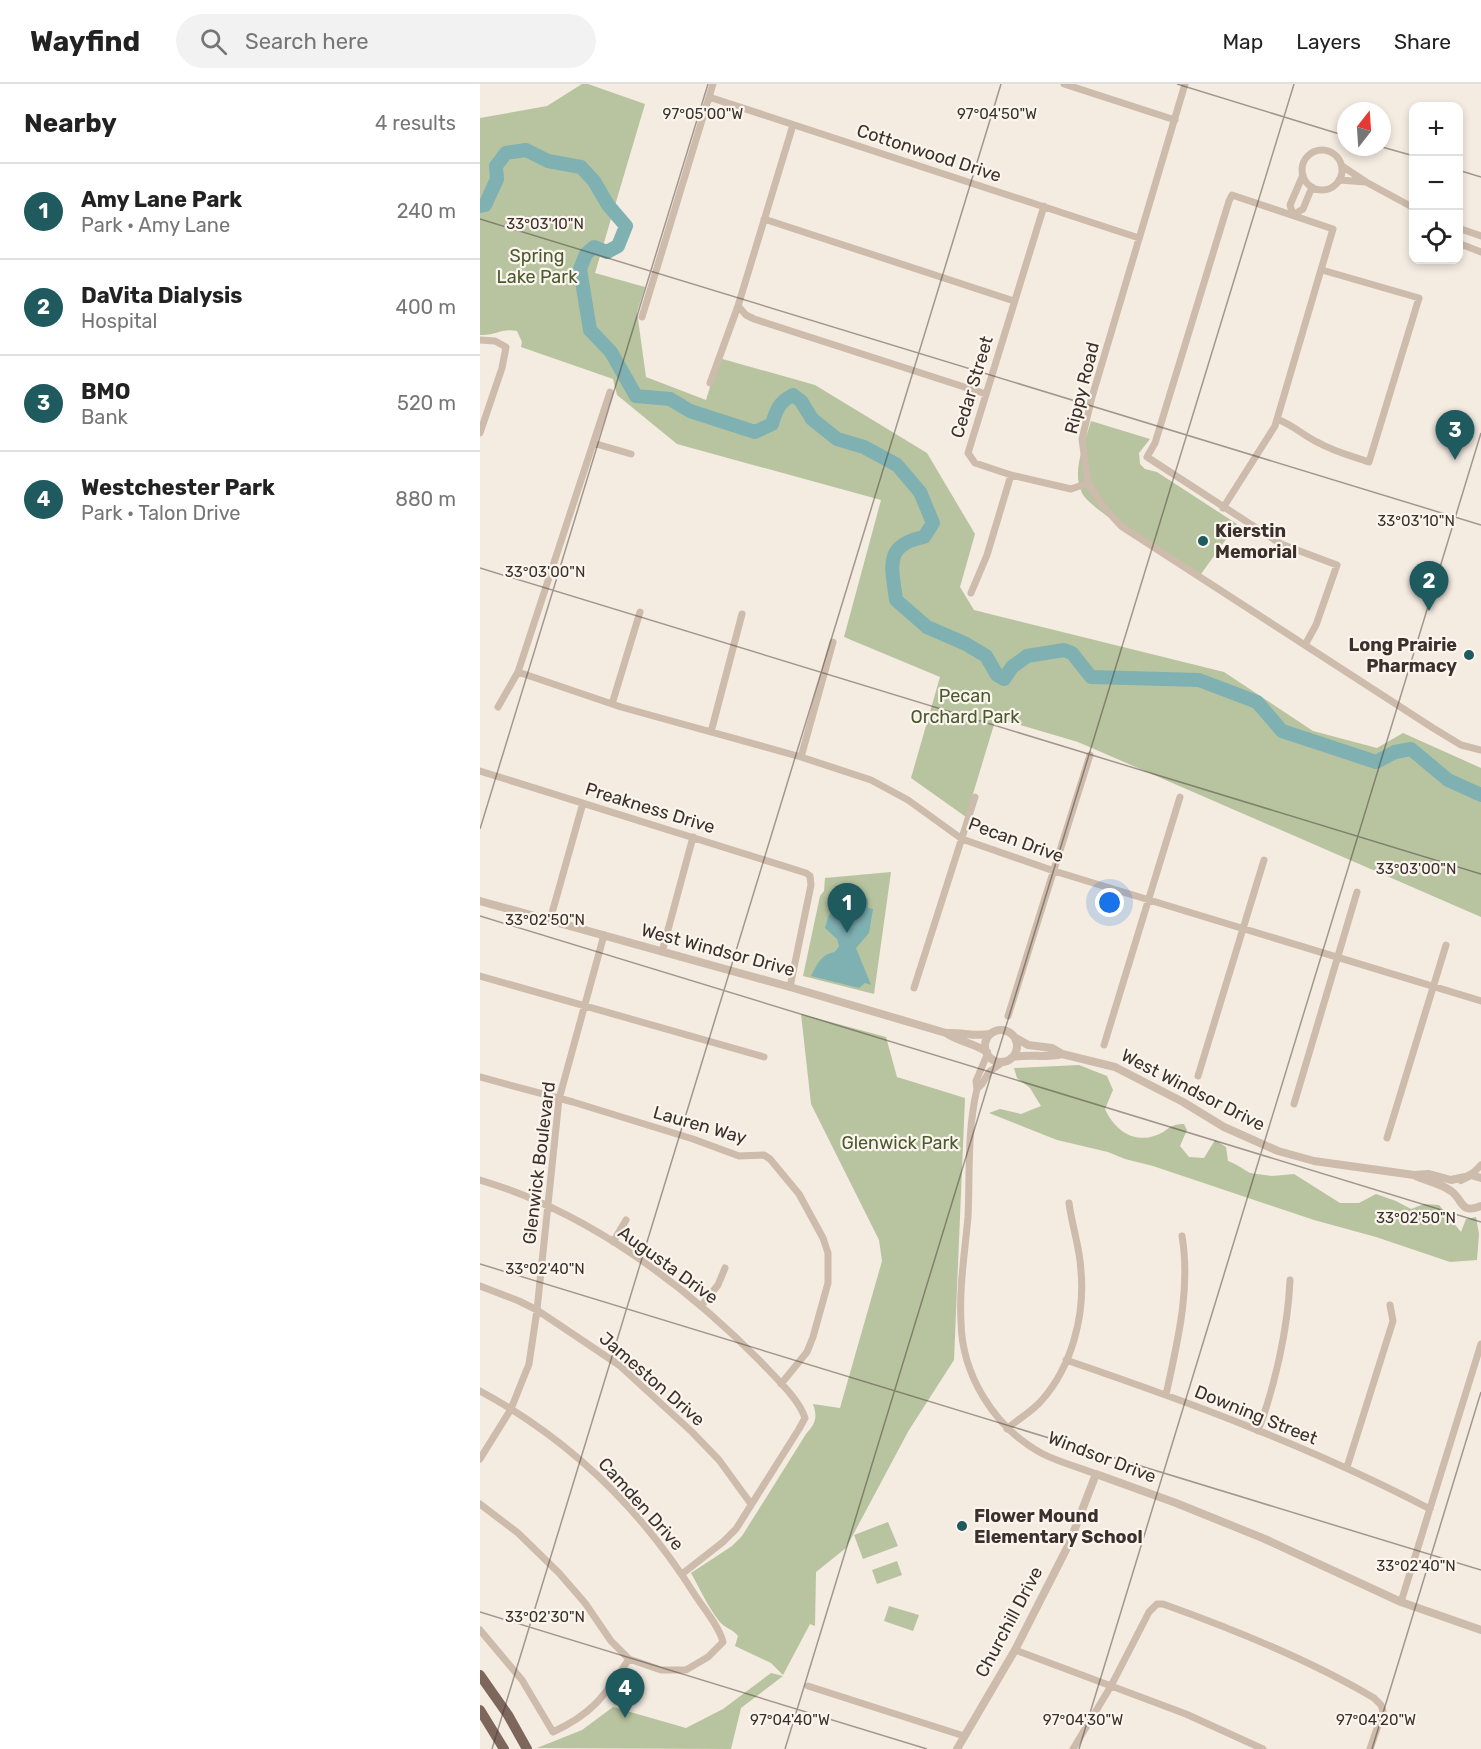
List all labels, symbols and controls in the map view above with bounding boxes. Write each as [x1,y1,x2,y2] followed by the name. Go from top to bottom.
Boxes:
[176,14,596,68] search box
[30,25,140,58] text: Wayfind
[197,25,230,58] icon: search
[245,28,369,55] text: Search here
[1222,29,1263,54] text: Map
[1296,29,1361,54] text: Layers
[1394,29,1451,54] text: Share
[1337,102,1391,156] north arrow
[1409,102,1463,264] map controls
[1409,102,1463,156] button: +
[663,105,743,123] text: 97°05'00"W
[957,105,1037,123] text: 97°04'50"W
[24,108,117,139] text: Nearby
[375,111,456,135] text: 4 results
[854,119,1004,187] street label: Cottonwood Drive
[1409,156,1463,210] button: −
[81,186,242,213] text: Amy Lane Park
[39,199,48,223] text: 1
[397,199,456,223] text: 240 m
[1409,210,1463,264] button: locate
[81,213,230,237] text: Park · Amy Lane
[506,215,584,233] text: 33°03'10"N
[497,245,578,288] park label: Spring Lake Park
[81,282,243,309] text: DaVita Dialysis
[37,295,50,319] text: 2
[396,295,456,319] text: 400 m
[81,309,157,333] text: Hospital
[946,333,998,441] street label: Cedar Street
[1060,340,1104,436] street label: Rippy Road
[81,378,130,405] text: BMO
[37,391,50,415] text: 3
[397,391,456,415] text: 520 m
[81,405,128,429] text: Bank
[1436,410,1474,460] pin: 3
[81,474,275,501] text: Westchester Park
[37,487,50,511] text: 4
[395,487,456,511] text: 880 m
[81,501,241,525] text: Park · Talon Drive
[1377,512,1455,530] text: 33°03'10"N
[1215,520,1297,563] place label: Kierstin Memorial
[1196,534,1210,548] marker: Kierstin Memorial
[1410,562,1448,611] pin: 2
[505,563,585,581] text: 33°03'00"N
[1349,634,1457,677] place label: Long Prairie Pharmacy
[1462,648,1476,662] marker: Long Prairie Pharmacy
[911,685,1020,728] park label: Pecan Orchard Park
[582,778,718,838] street label: Preakness Drive
[965,813,1067,867] street label: Pecan Drive
[1376,860,1456,878] text: 33°03'00"N
[828,884,866,933] pin: 1
[1095,888,1124,917] your location
[505,911,585,929] text: 33°02'50"N
[639,919,797,981] street label: West Windsor Drive
[1117,1044,1269,1136] street label: West Windsor Drive
[518,1080,560,1246] street label: Glenwick Boulevard
[651,1101,749,1149] street label: Lauren Way
[841,1132,959,1154] park label: Glenwick Park
[1376,1209,1456,1227] text: 33°02'50"N
[614,1221,722,1309] street label: Augusta Drive
[505,1260,585,1278] text: 33°02'40"N
[595,1327,709,1431] street label: Jameston Drive
[1191,1380,1321,1450] street label: Downing Street
[1045,1426,1159,1488] street label: Windsor Drive
[594,1453,688,1555] street label: Camden Drive
[974,1505,1143,1548] place label: Flower Mound Elementary School
[955,1519,969,1533] marker: Flower Mound Elementary School
[1376,1557,1456,1575] text: 33°02'40"N
[971,1563,1047,1681] street label: Churchill Drive
[505,1608,585,1626] text: 33°02'30"N
[606,1668,644,1718] pin: 4
[750,1711,830,1729] text: 97°04'40"W
[1043,1711,1123,1729] text: 97°04'30"W
[1336,1711,1416,1729] text: 97°04'20"W

